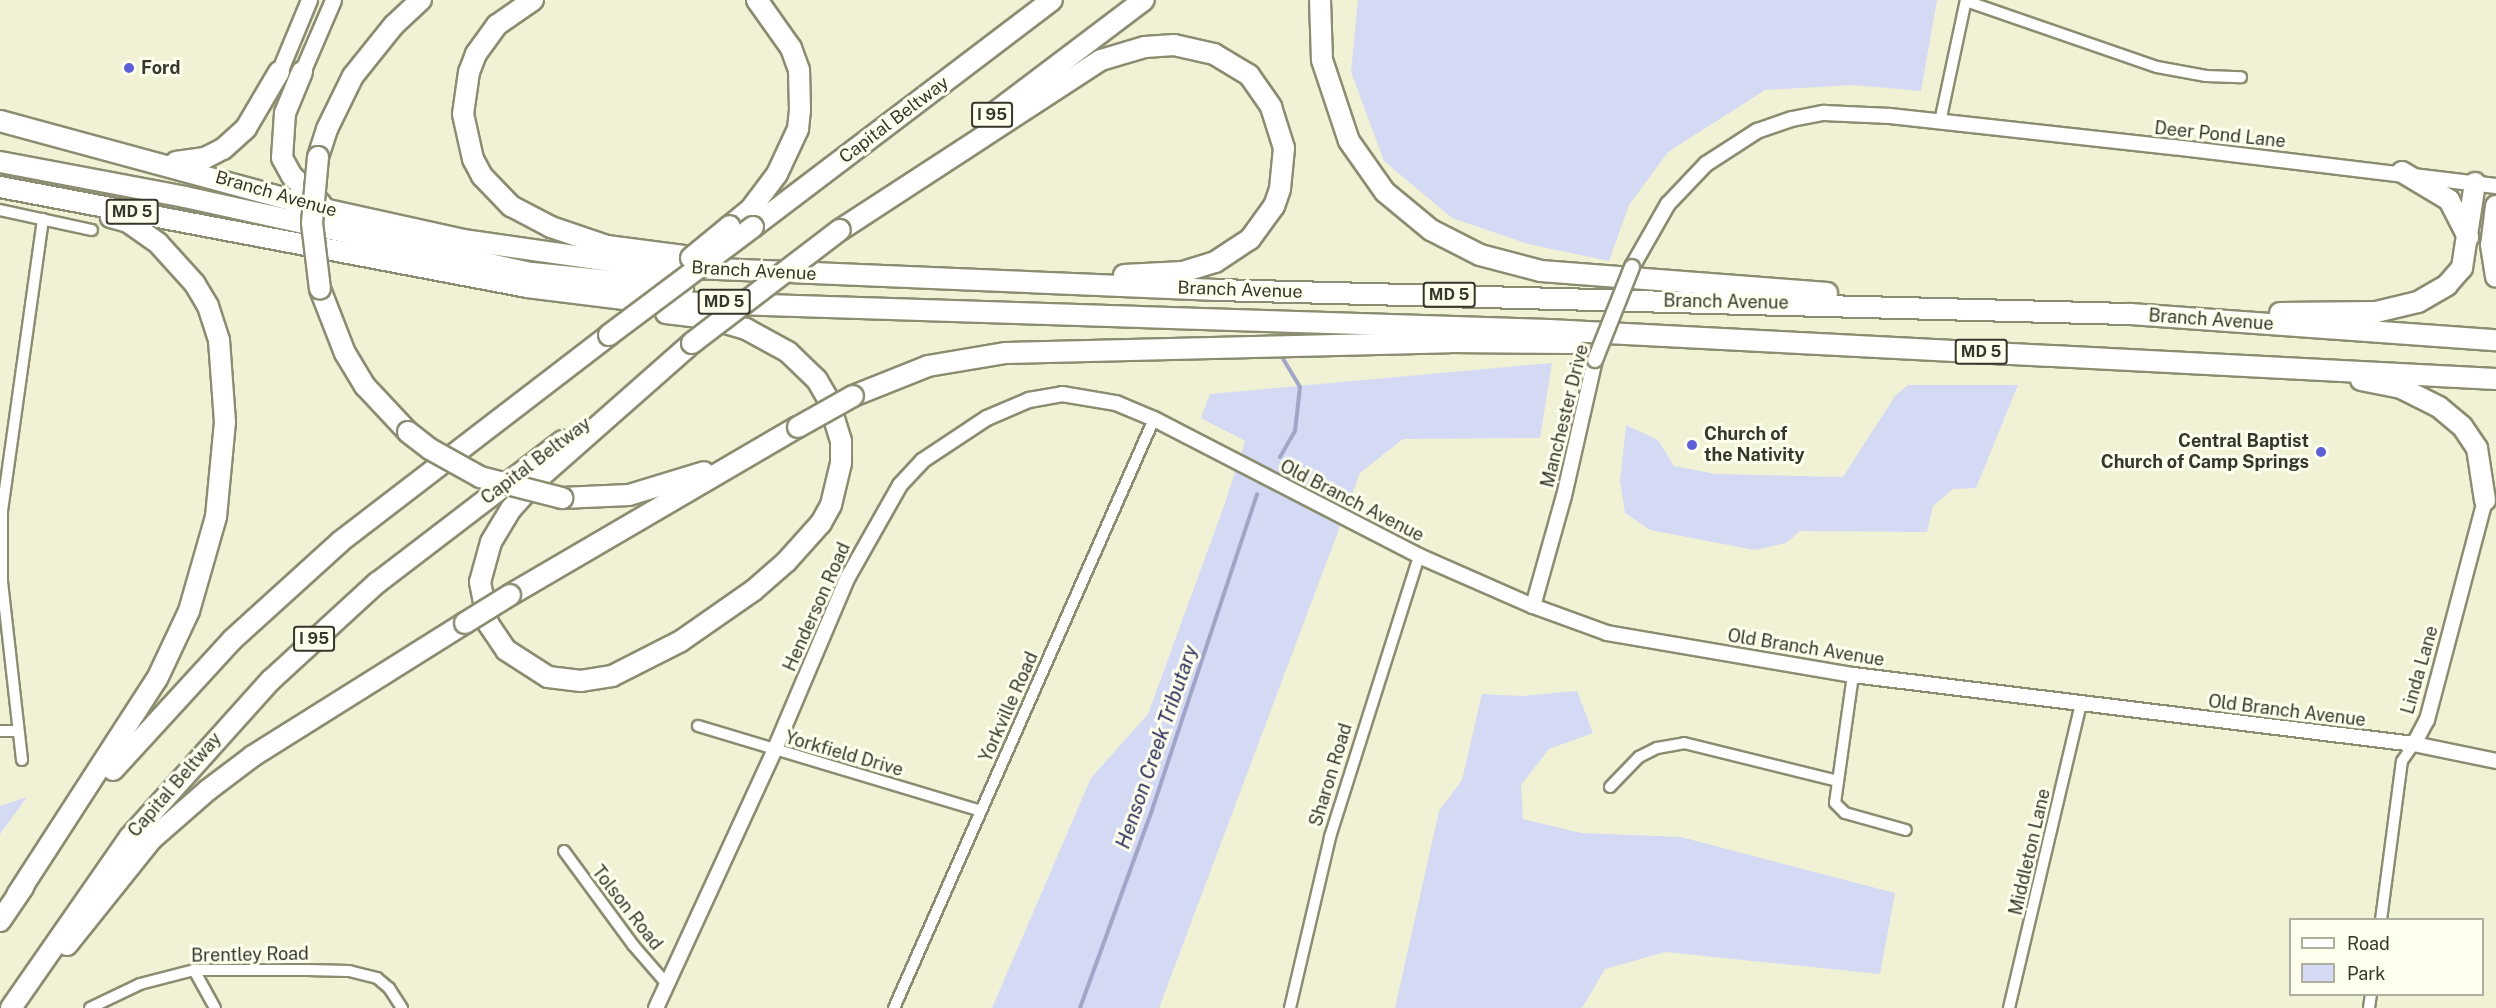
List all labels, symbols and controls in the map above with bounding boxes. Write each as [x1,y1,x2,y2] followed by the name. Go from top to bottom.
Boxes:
[141,57,180,79] place label: Ford
[122,61,136,75] marker: Ford
[835,72,953,168] street label: Capital Beltway
[971,102,1013,128] road number: I 95
[2153,117,2287,153] street label: Deer Pond Lane
[213,166,339,222] street label: Branch Avenue
[105,199,159,225] road number: MD 5
[691,257,817,285] street label: Branch Avenue
[1177,277,1303,303] street label: Branch Avenue
[1422,282,1476,308] road number: MD 5
[697,289,751,315] road number: MD 5
[1663,290,1789,314] street label: Branch Avenue
[2148,305,2274,335] street label: Branch Avenue
[1954,339,2008,365] road number: MD 5
[1537,342,1593,490] street label: Manchester Drive
[477,413,595,509] street label: Capital Beltway
[1704,424,1805,466] place label: Church of the Nativity
[2101,431,2309,474] place label: Central Baptist Church of Camp Springs
[1685,438,1699,452] marker: Church of the Nativity
[2314,445,2328,459] marker: Central Baptist Church of Camp Springs
[1276,455,1428,547] street label: Old Branch Avenue
[779,539,855,675] street label: Henderson Road
[2397,623,2443,717] street label: Linda Lane
[1726,625,1886,671] street label: Old Branch Avenue
[293,626,335,652] road number: I 95
[1111,642,1203,852] water label: Henson Creek Tributary
[975,649,1043,765] street label: Yorkville Road
[2207,691,2367,731] street label: Old Branch Avenue
[1305,721,1357,829] street label: Sharon Road
[782,727,906,781] street label: Yorkfield Drive
[124,728,226,842] street label: Capital Beltway
[2005,787,2055,917] street label: Middleton Lane
[587,861,667,955] street label: Tolson Road
[2289,918,2484,996] legend
[2347,933,2390,954] text: Road
[191,943,309,967] street label: Brentley Road
[2347,963,2385,984] text: Park

